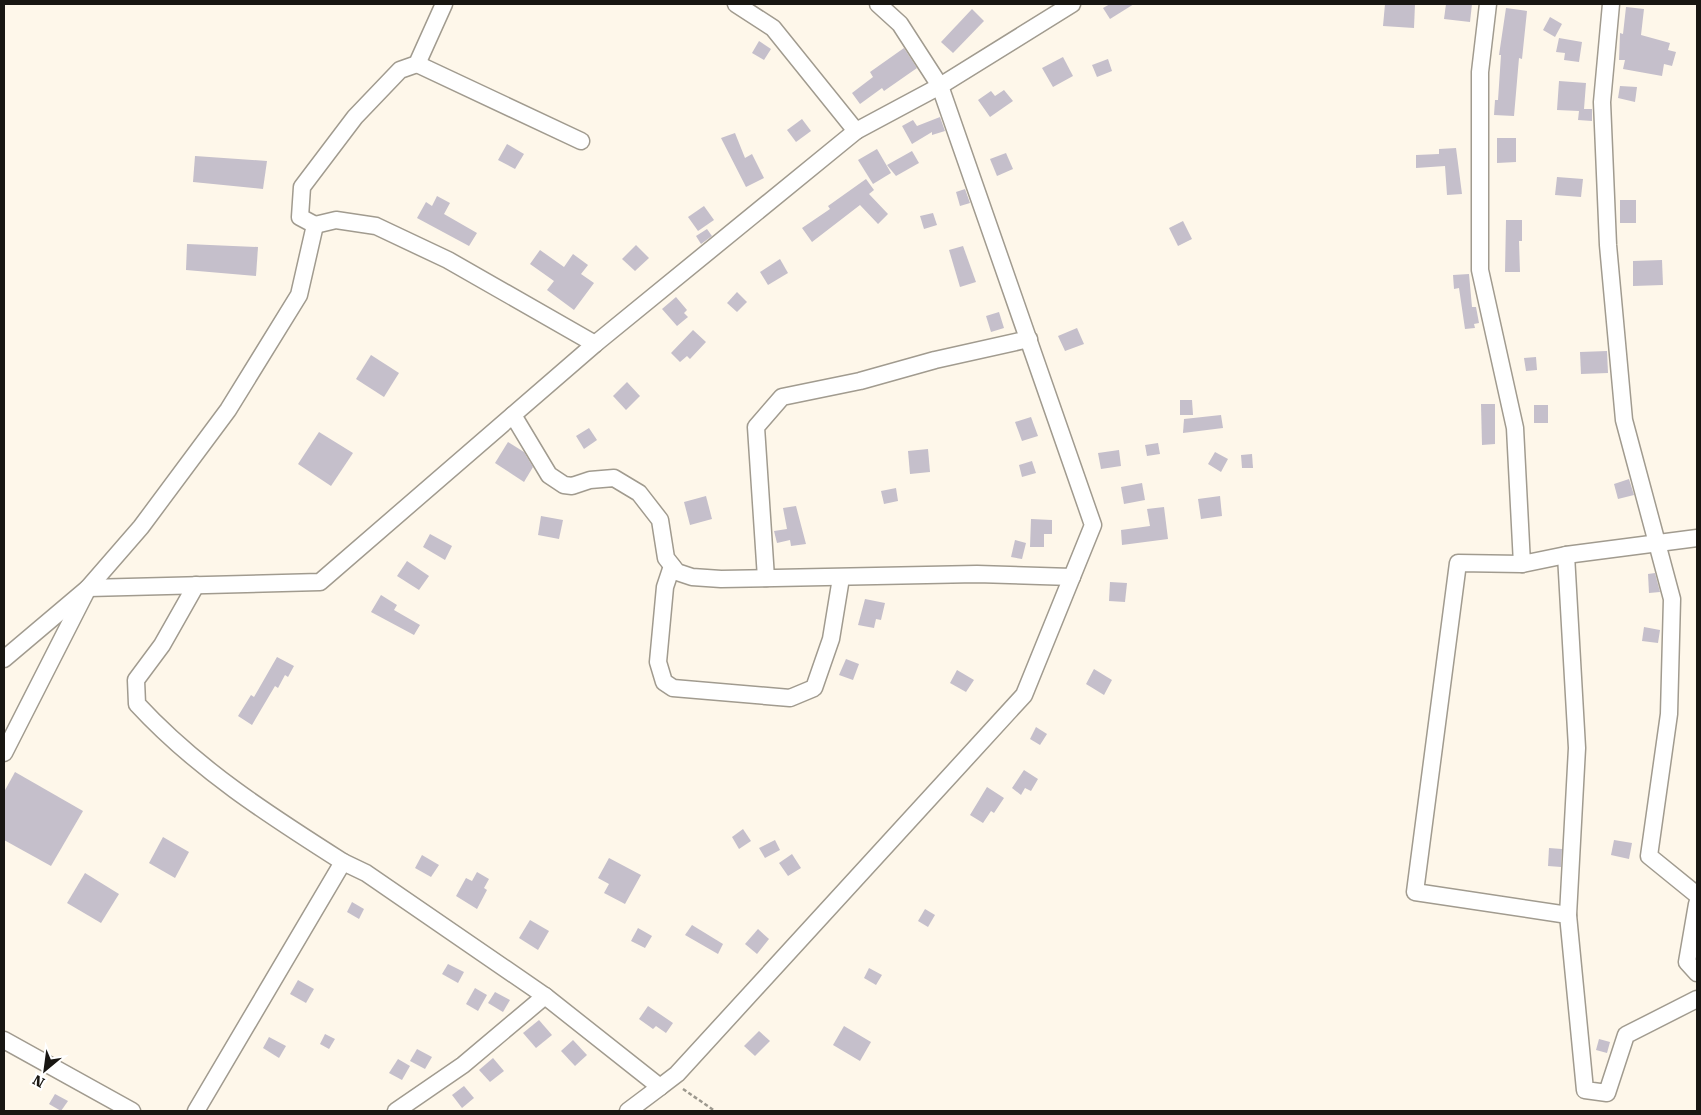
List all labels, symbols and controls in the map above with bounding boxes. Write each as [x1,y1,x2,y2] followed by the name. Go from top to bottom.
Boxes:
[20,1045,70,1095] north arrow
[30,1072,47,1091] text: N

